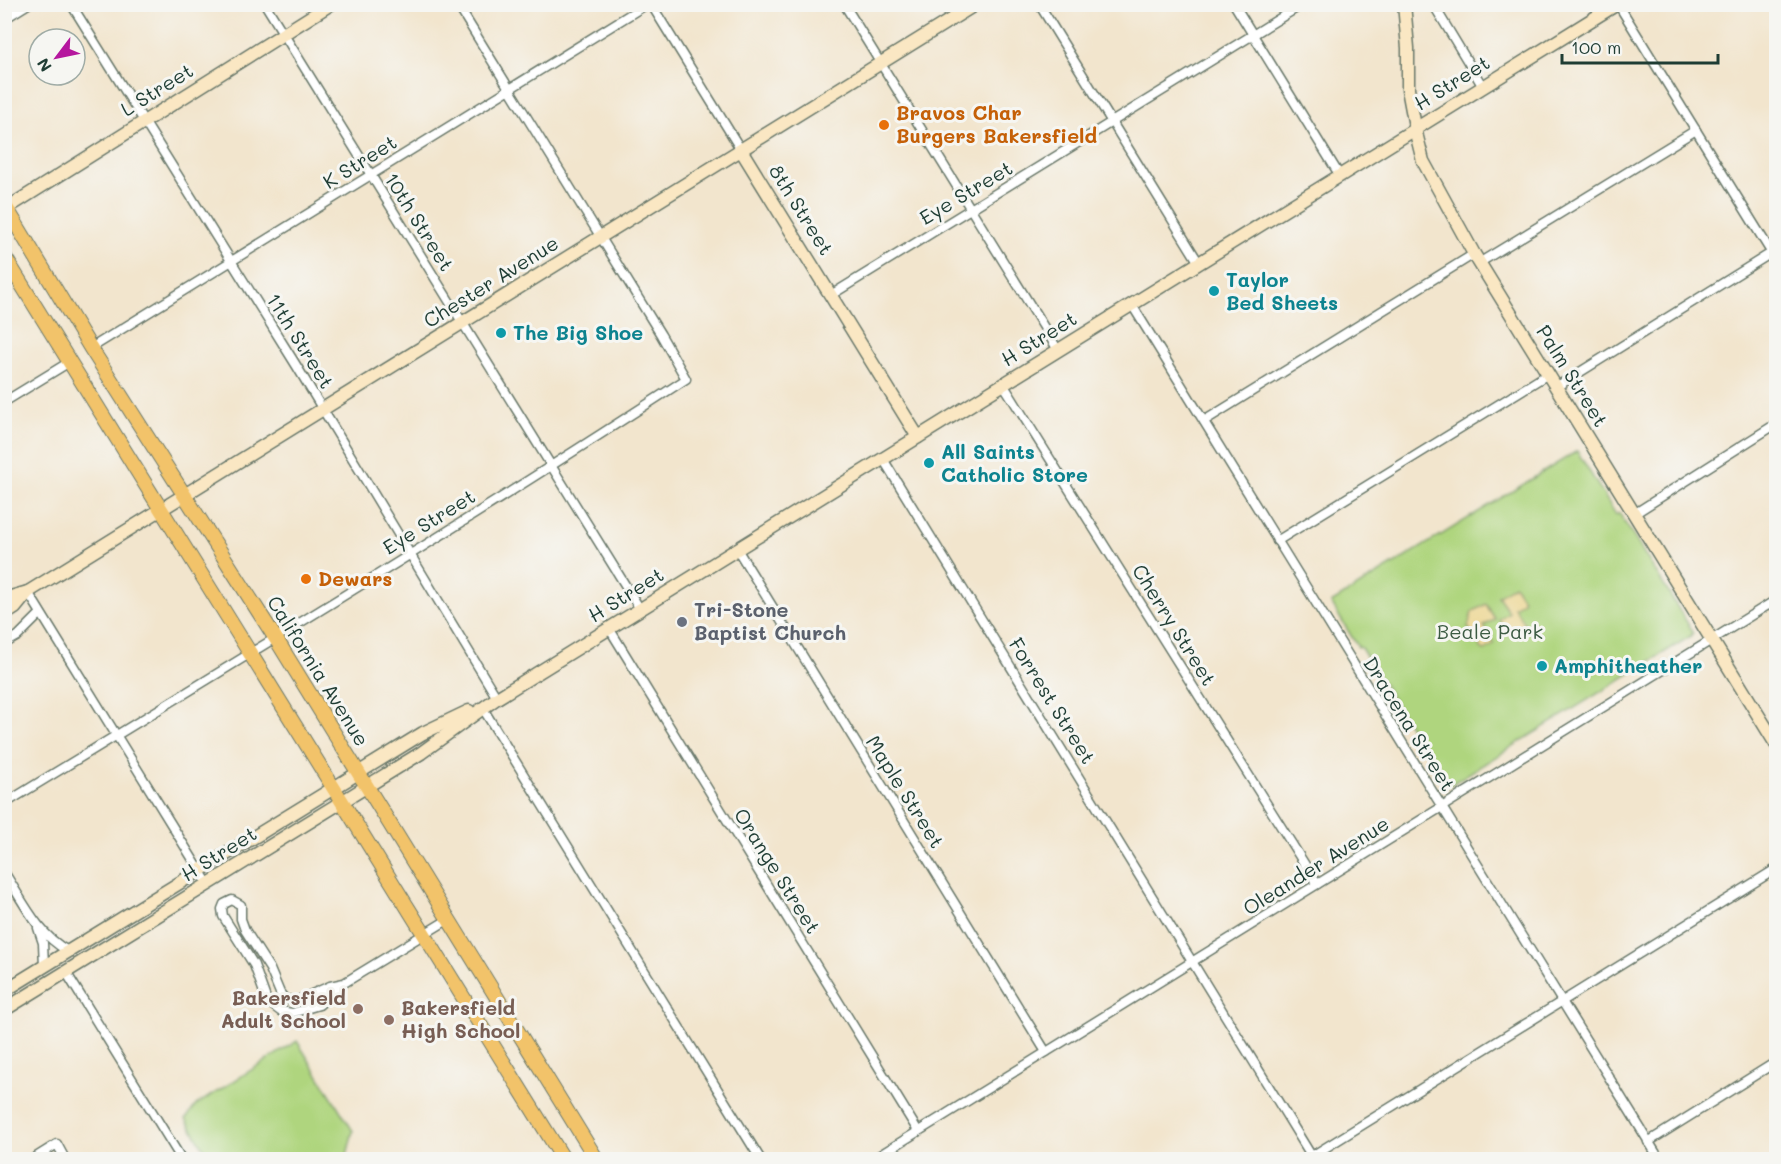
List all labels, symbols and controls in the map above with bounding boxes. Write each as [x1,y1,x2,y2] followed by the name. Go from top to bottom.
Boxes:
[27,27,87,87] north arrow
[1562,27,1718,65] scale bar
[1571,35,1621,59] text: 100 m
[1409,49,1494,116] street label: H Street
[32,54,56,76] text: N
[115,57,198,122] street label: L Street
[896,99,1097,148] place label: Bravos Char Burgers Bakersfield
[877,118,891,132] marker: Bravos Char Burgers Bakersfield
[318,128,401,194] street label: K Street
[914,154,1017,230] street label: Eye Street
[764,159,840,260] street label: 8th Street
[379,167,460,276] street label: 10th Street
[418,229,563,333] street label: Chester Avenue
[1226,266,1338,315] place label: Taylor Bed Sheets
[1207,284,1221,298] marker: Taylor Bed Sheets
[261,288,340,393] street label: 11th Street
[996,305,1081,372] street label: H Street
[513,319,643,345] place label: The Big Shoe
[1531,320,1615,431] street label: Palm Street
[494,326,508,340] marker: The Big Shoe
[941,438,1088,487] place label: All Saints Catholic Store
[922,456,936,470] marker: All Saints Catholic Store
[377,482,480,560] street label: Eye Street
[1127,559,1223,690] street label: Cherry Street
[583,561,668,628] street label: H Street
[318,565,392,591] place label: Dewars
[299,572,313,586] marker: Dewars
[262,590,376,751] street label: California Avenue
[694,596,846,645] place label: Tri-Stone Baptist Church
[675,615,689,629] marker: Tri-Stone Baptist Church
[1437,618,1543,644] park label: Beale Park
[1004,632,1102,768] street label: Forrest Street
[1358,651,1462,796] street label: Dracena Street
[1554,652,1702,678] place label: Amphitheather
[1535,659,1549,673] marker: Amphitheather
[861,730,951,853] street label: Maple Street
[729,803,827,938] street label: Orange Street
[1238,810,1393,921] street label: Oleander Avenue
[176,820,261,887] street label: H Street
[221,984,346,1033] place label: Bakersfield Adult School
[401,994,520,1043] place label: Bakersfield High School
[351,1002,365,1016] marker: Bakersfield Adult School
[382,1013,396,1027] marker: Bakersfield High School

